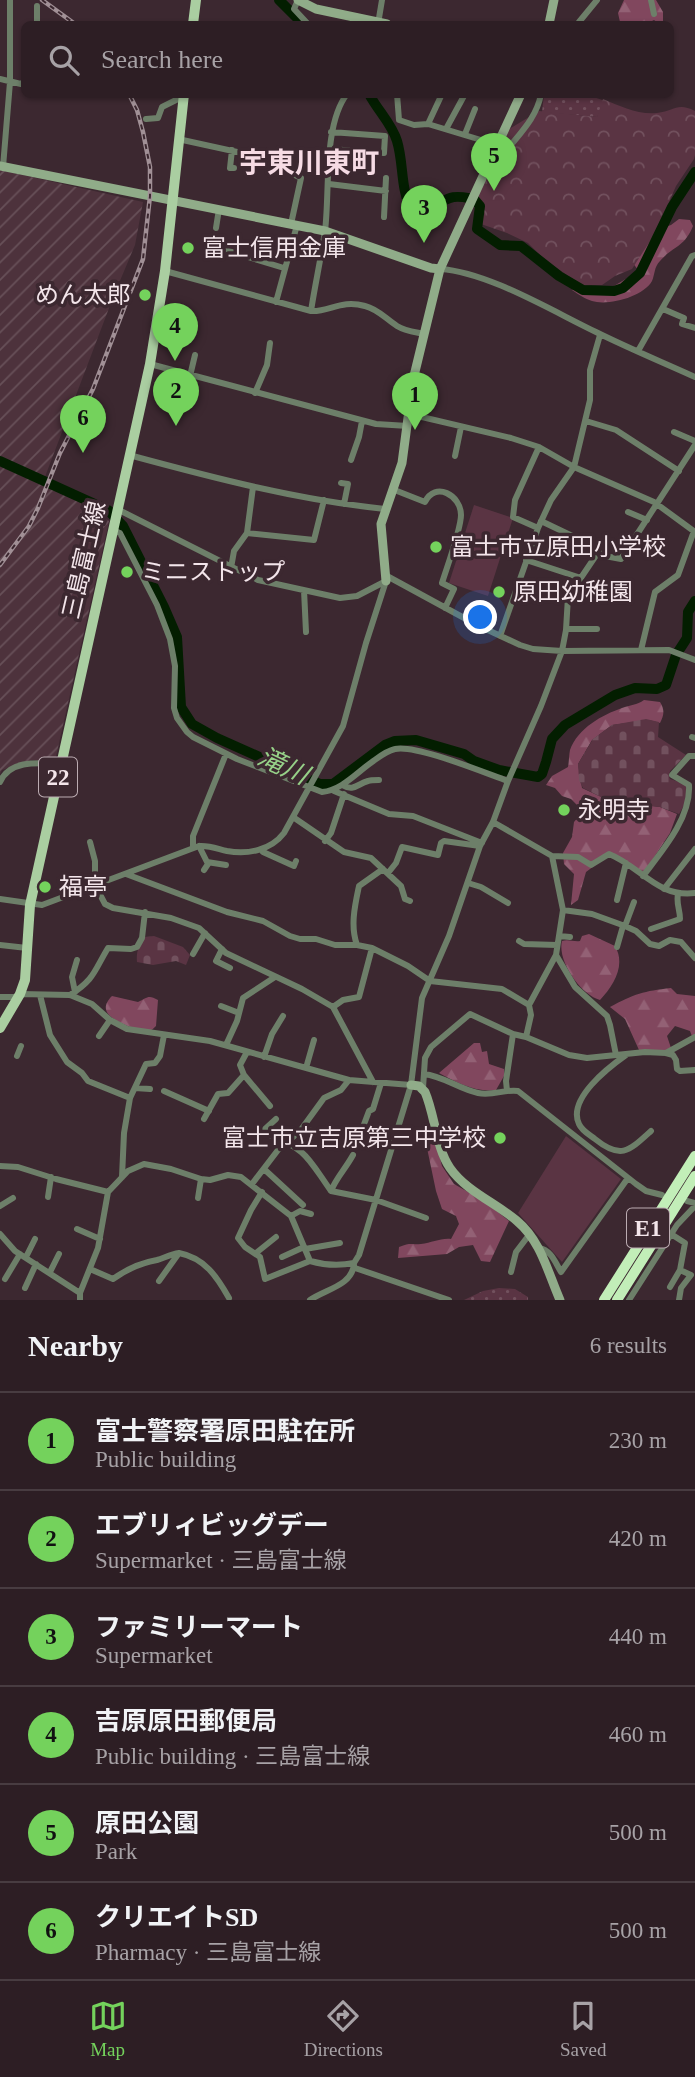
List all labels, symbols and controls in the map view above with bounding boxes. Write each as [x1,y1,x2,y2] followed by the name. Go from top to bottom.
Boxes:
[21,21,674,98] search box
[45,41,83,79] icon: search
[101,45,223,74] text: Search here
[471,133,517,191] pin: 5
[239,147,379,178] district label: 宇東川東町
[401,185,447,243] pin: 3
[202,235,346,261] place label: 富士信用金庫
[180,240,196,256] marker: 富士信用金庫
[35,282,131,308] place label: めん太郎
[137,287,153,303] marker: めん太郎
[152,303,198,361] pin: 4
[153,368,199,426] pin: 2
[392,372,438,430] pin: 1
[60,395,106,453] pin: 6
[58,499,110,621] street label: 三島富士線
[450,534,666,560] place label: 富士市立原田小学校
[428,539,444,555] marker: 富士市立原田小学校
[141,559,285,585] place label: ミニストップ
[119,564,135,580] marker: ミニストップ
[513,579,633,605] place label: 原田幼稚園
[491,584,507,600] marker: 原田幼稚園
[463,600,497,634] your location
[253,742,315,791] water label: 滝川
[39,758,77,796] road number: 22
[578,797,650,823] place label: 永明寺
[556,802,572,818] marker: 永明寺
[59,874,107,900] place label: 福亭
[37,879,53,895] marker: 福亭
[222,1125,486,1151] place label: 富士市立吉原第三中学校
[492,1130,508,1146] marker: 富士市立吉原第三中学校
[627,1208,669,1247] road number: E1
[28,1329,123,1362] text: Nearby
[590,1333,667,1358] text: 6 results
[95,1417,355,1446] text: 富士警察署原田駐在所
[45,1428,57,1453] text: 1
[609,1428,667,1453] text: 230 m
[95,1447,236,1472] text: Public building
[95,1511,329,1540] text: エブリィビッグデー
[45,1526,57,1551] text: 2
[609,1526,667,1551] text: 420 m
[95,1548,347,1573] text: Supermarket · 三島富士線
[95,1613,303,1642] text: ファミリーマート
[45,1624,57,1649] text: 3
[609,1624,667,1649] text: 440 m
[95,1643,213,1668] text: Supermarket
[95,1707,277,1736] text: 吉原原田郵便局
[45,1722,57,1747] text: 4
[609,1722,667,1747] text: 460 m
[95,1744,370,1769] text: Public building · 三島富士線
[95,1809,199,1838] text: 原田公園
[45,1820,57,1845] text: 5
[609,1820,667,1845] text: 500 m
[95,1839,137,1864] text: Park
[95,1903,258,1932] text: クリエイトSD
[45,1918,57,1943] text: 6
[609,1918,667,1943] text: 500 m
[95,1940,321,1965] text: Pharmacy · 三島富士線
[89,1997,127,2061] tab: Map
[304,1997,383,2061] tab: Directions
[560,1997,606,2061] tab: Saved

